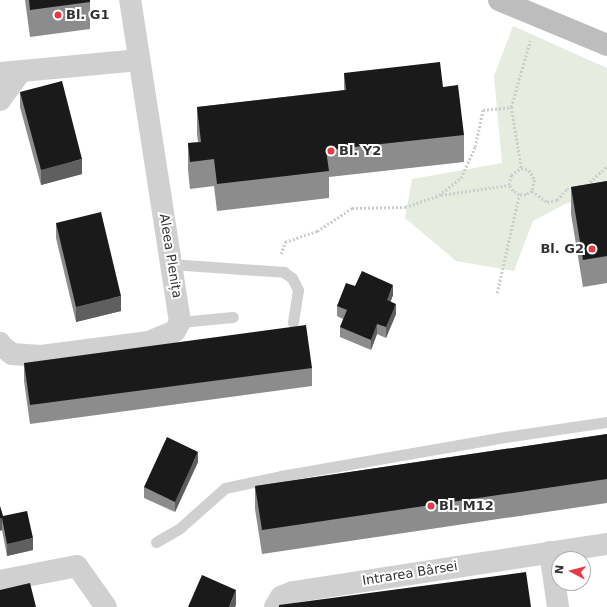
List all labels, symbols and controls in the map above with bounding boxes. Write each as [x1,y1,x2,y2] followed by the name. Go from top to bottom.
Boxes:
[66,7,110,23] place label: Bl. G1
[53,10,63,20] marker: Bl. G1
[339,143,381,159] place label: Bl. Y2
[326,146,336,156] marker: Bl. Y2
[156,213,184,299] street label: Aleea Plenița
[540,241,584,257] place label: Bl. G2
[587,244,597,254] marker: Bl. G2
[439,498,494,514] place label: Bl. M12
[426,501,436,511] marker: Bl. M12
[551,551,591,591] north arrow
[361,559,459,589] street label: Intrarea Bârsei
[553,564,567,575] text: N

